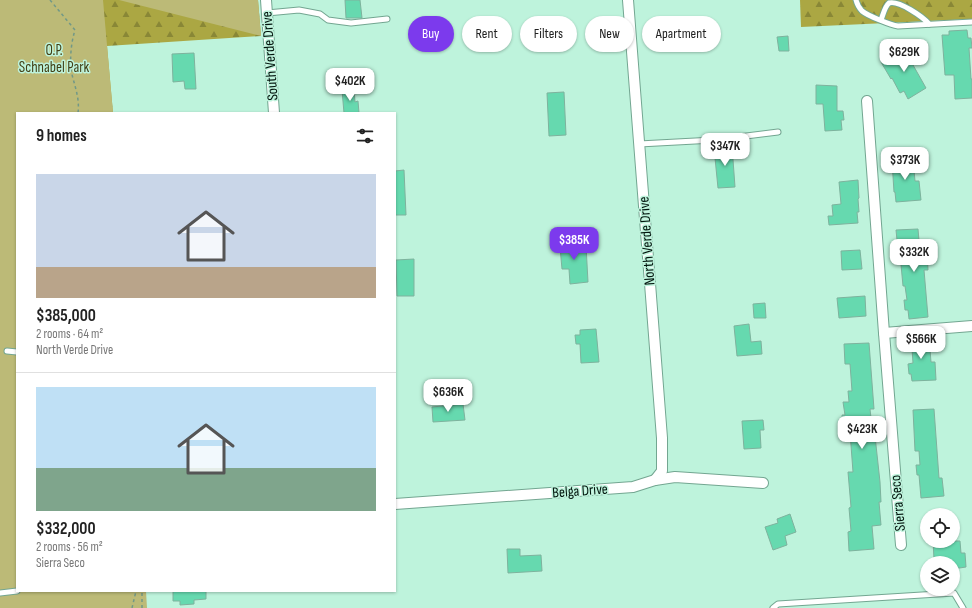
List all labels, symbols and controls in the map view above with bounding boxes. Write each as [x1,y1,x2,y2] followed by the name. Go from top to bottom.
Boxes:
[257,11,283,101] street label: South Verde Drive
[408,16,454,52] chip: Buy
[462,16,512,52] chip: Rent
[520,16,577,52] chip: Filters
[585,16,634,52] chip: New
[642,16,721,52] chip: Apartment
[876,39,932,73] pin: $629K
[19,41,89,77] park label: O.P. Schnabel Park
[888,44,920,60] text: $629K
[322,68,378,102] pin: $402K
[335,73,366,89] text: $402K
[354,125,376,147] icon: filters
[36,126,87,146] text: 9 homes
[697,133,753,167] pin: $347K
[710,138,740,154] text: $347K
[877,147,933,181] pin: $373K
[890,152,920,168] text: $373K
[634,196,660,286] street label: North Verde Drive
[170,200,242,272] icon: home
[546,227,602,261] pin: $385K
[559,232,589,248] text: $385K
[886,239,942,273] pin: $332K
[899,244,929,260] text: $332K
[36,306,96,326] text: $385,000
[36,326,103,342] text: 2 rooms · 64 m²
[893,326,949,360] pin: $566K
[905,331,937,347] text: $566K
[36,342,113,358] text: North Verde Drive
[420,379,476,413] pin: $636K
[432,384,464,400] text: $636K
[170,413,242,485] icon: home
[834,416,890,450] pin: $423K
[847,421,877,437] text: $423K
[886,474,910,532] street label: Sierra Seco
[552,480,608,502] street label: Belga Drive
[920,508,960,596] map controls
[920,508,960,548] button: locate
[36,519,95,539] text: $332,000
[36,539,103,555] text: 2 rooms · 56 m²
[36,555,85,571] text: Sierra Seco
[920,556,960,596] button: layers

